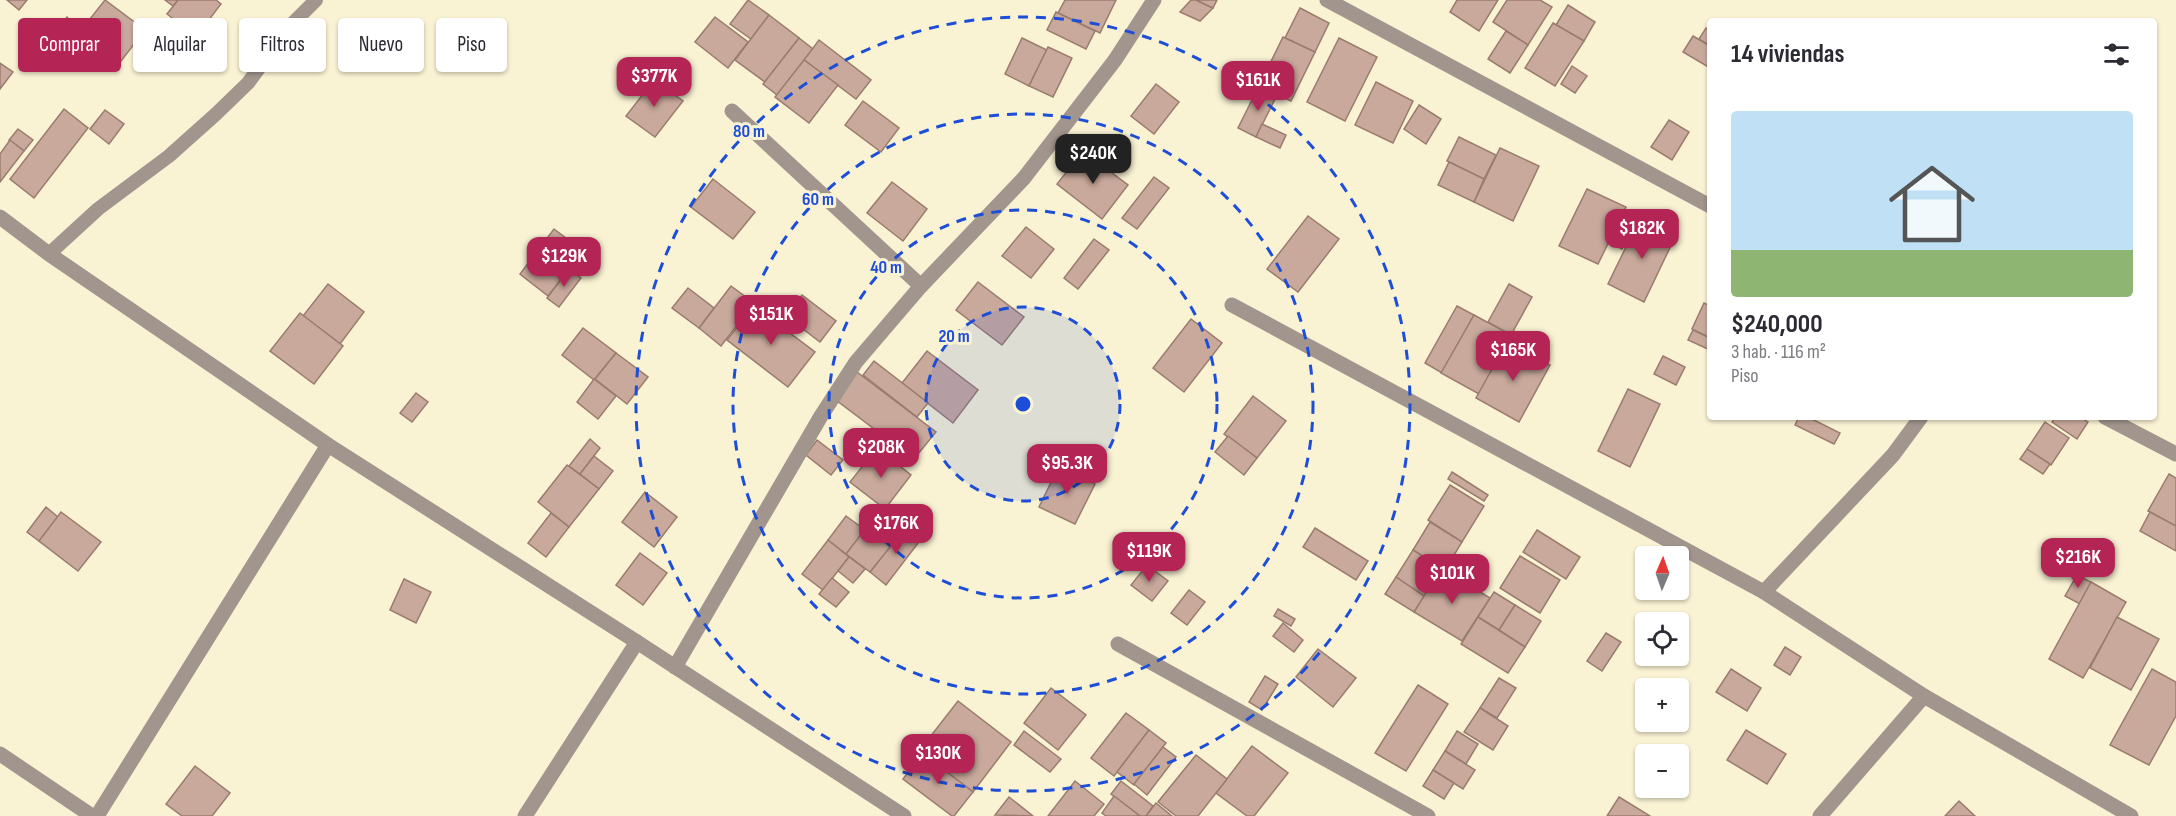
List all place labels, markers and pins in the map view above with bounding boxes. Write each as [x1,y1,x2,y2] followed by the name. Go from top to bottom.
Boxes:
[612,57,696,108] pin: $377K
[1216,61,1300,112] pin: $161K
[1051,134,1135,185] pin: $240K
[1600,209,1684,260] pin: $182K
[522,237,606,288] pin: $129K
[729,295,813,346] pin: $151K
[1471,331,1555,382] pin: $165K
[1013,394,1033,414] centre of rings
[839,428,923,479] pin: $208K
[1018,444,1116,495] pin: $95.3K
[854,504,938,555] pin: $176K
[1107,532,1191,583] pin: $119K
[2036,538,2120,589] pin: $216K
[1410,554,1494,605] pin: $101K
[896,734,980,785] pin: $130K

